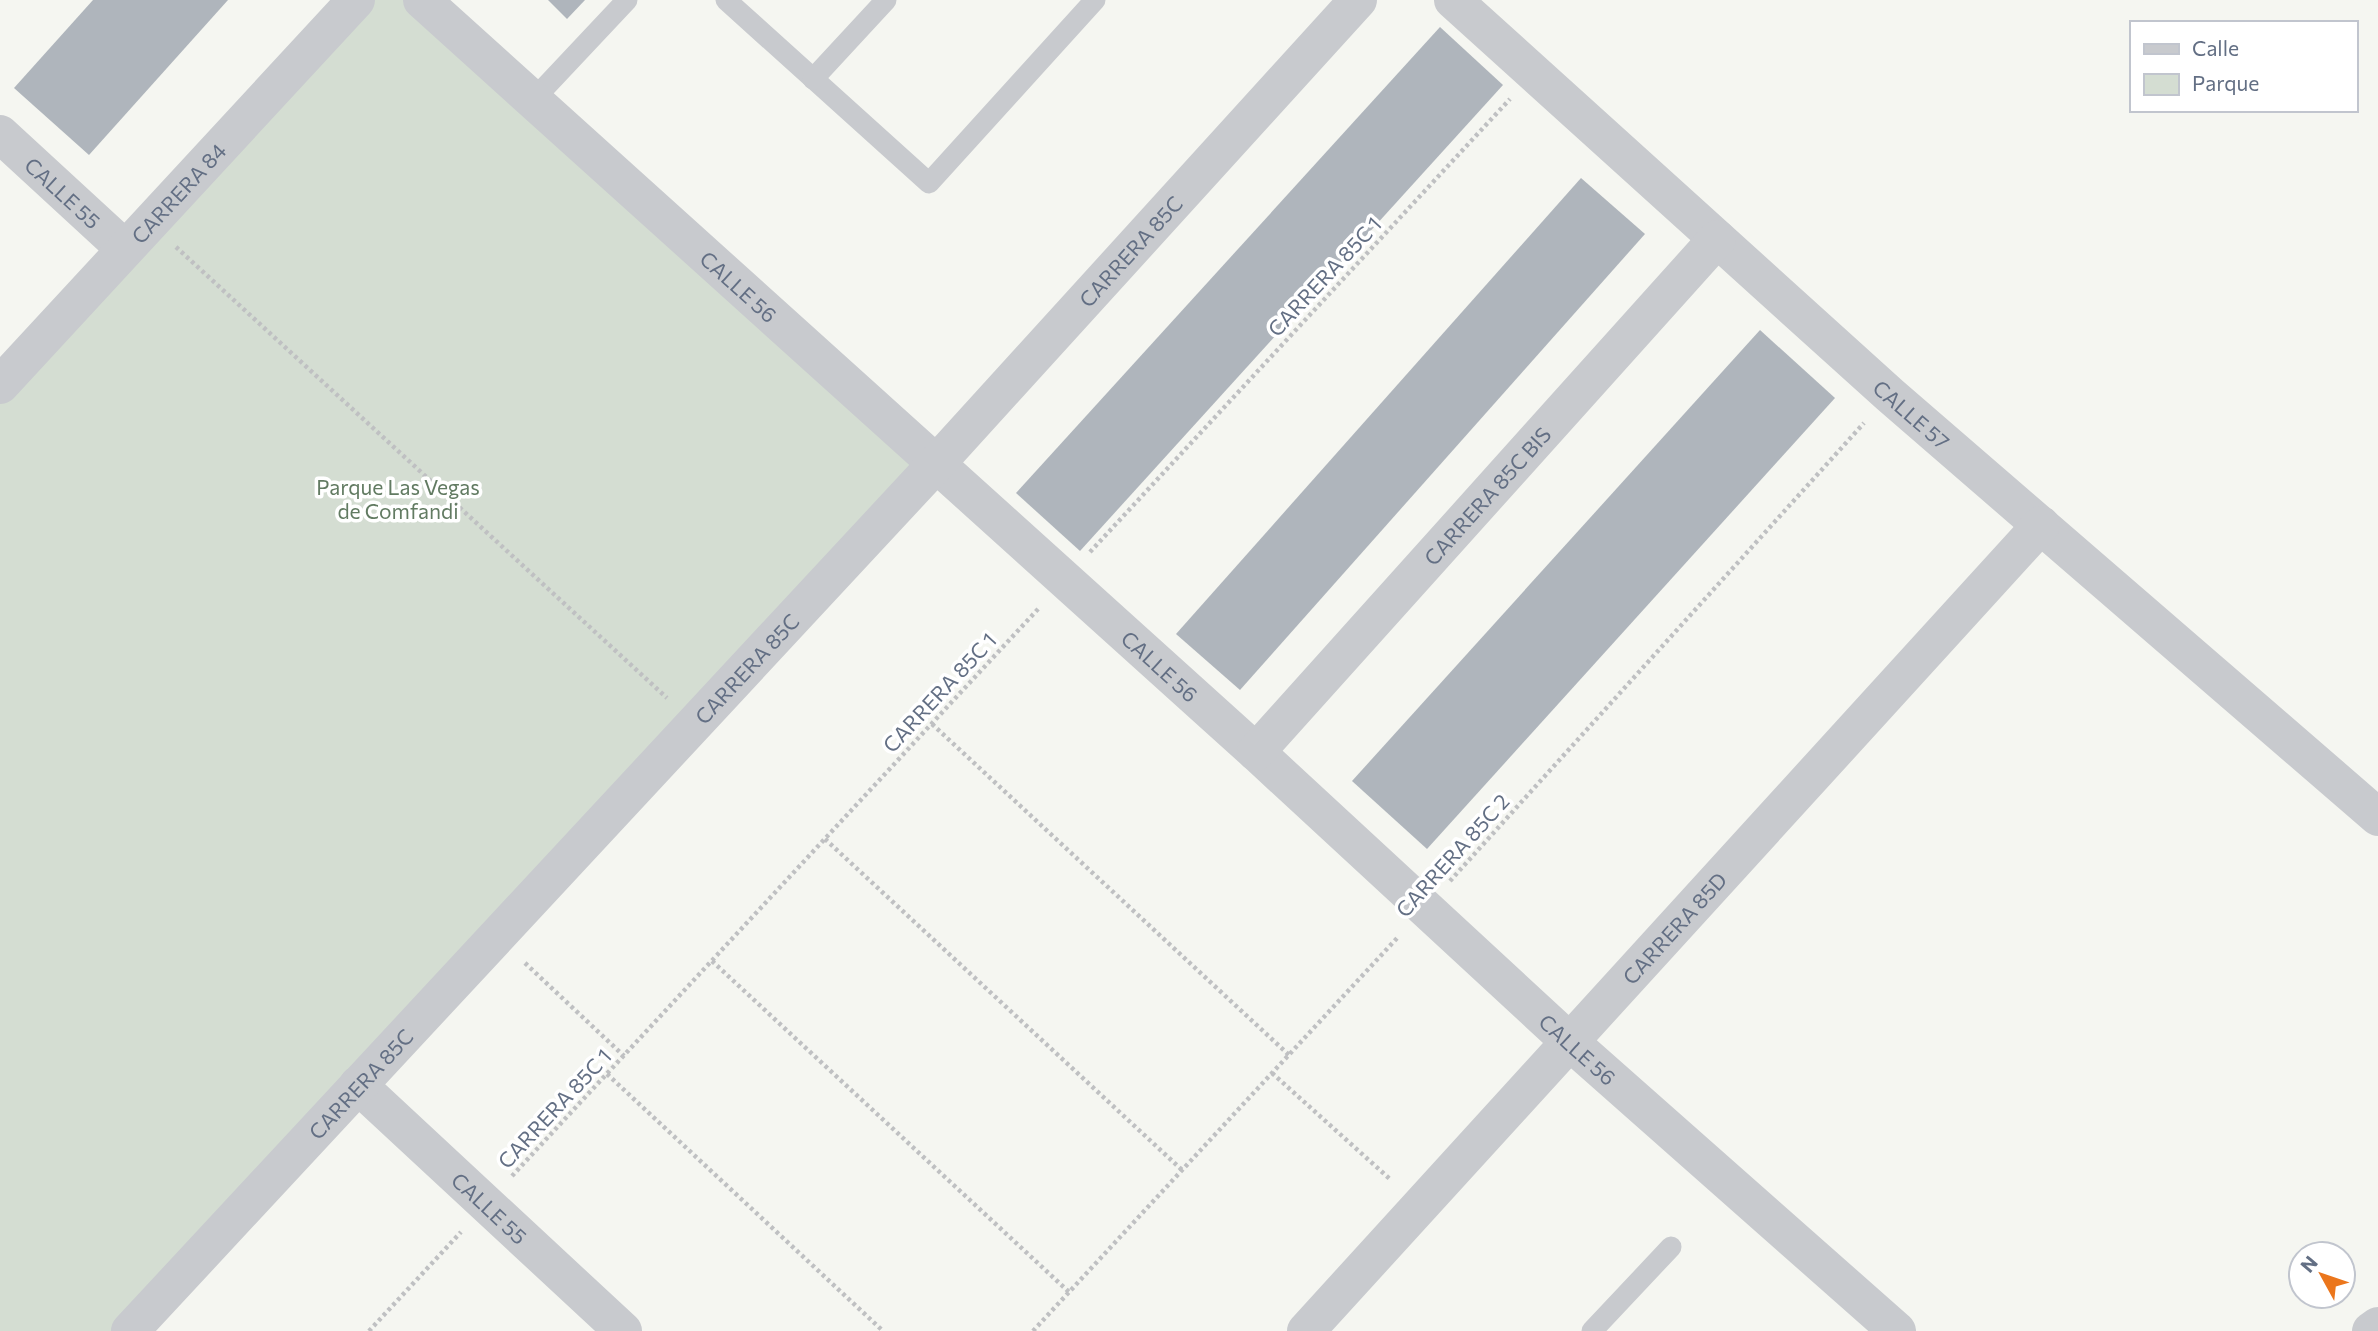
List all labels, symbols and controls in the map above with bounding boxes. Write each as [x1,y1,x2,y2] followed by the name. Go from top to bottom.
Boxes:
[2130,21,2357,112] legend
[2192,35,2239,60] text: Calle
[2192,70,2259,95] text: Parque
[125,137,231,248] street label: CARRERA 84
[20,151,106,233] street label: CALLE 55
[1073,190,1187,311] street label: CARRERA 85C
[1262,211,1386,341] street label: CARRERA 85C 1
[696,245,783,327] street label: CALLE 56
[1869,374,1955,454] street label: CALLE 57
[1418,421,1555,570] street label: CARRERA 85C BIS
[316,474,480,523] park label: Parque Las Vegas de Comfandi
[689,608,803,728] street label: CARRERA 85C
[1117,625,1204,706] street label: CALLE 56
[877,627,1001,757] street label: CARRERA 85C 1
[1390,788,1514,922] street label: CARRERA 85C 2
[1617,867,1731,989] street label: CARRERA 85D
[1535,1008,1622,1090] street label: CALLE 56
[303,1023,417,1144] street label: CARRERA 85C
[492,1043,616,1173] street label: CARRERA 85C 1
[447,1166,533,1248] street label: CALLE 55
[2287,1240,2357,1310] north arrow
[2295,1251,2322,1277] text: N

